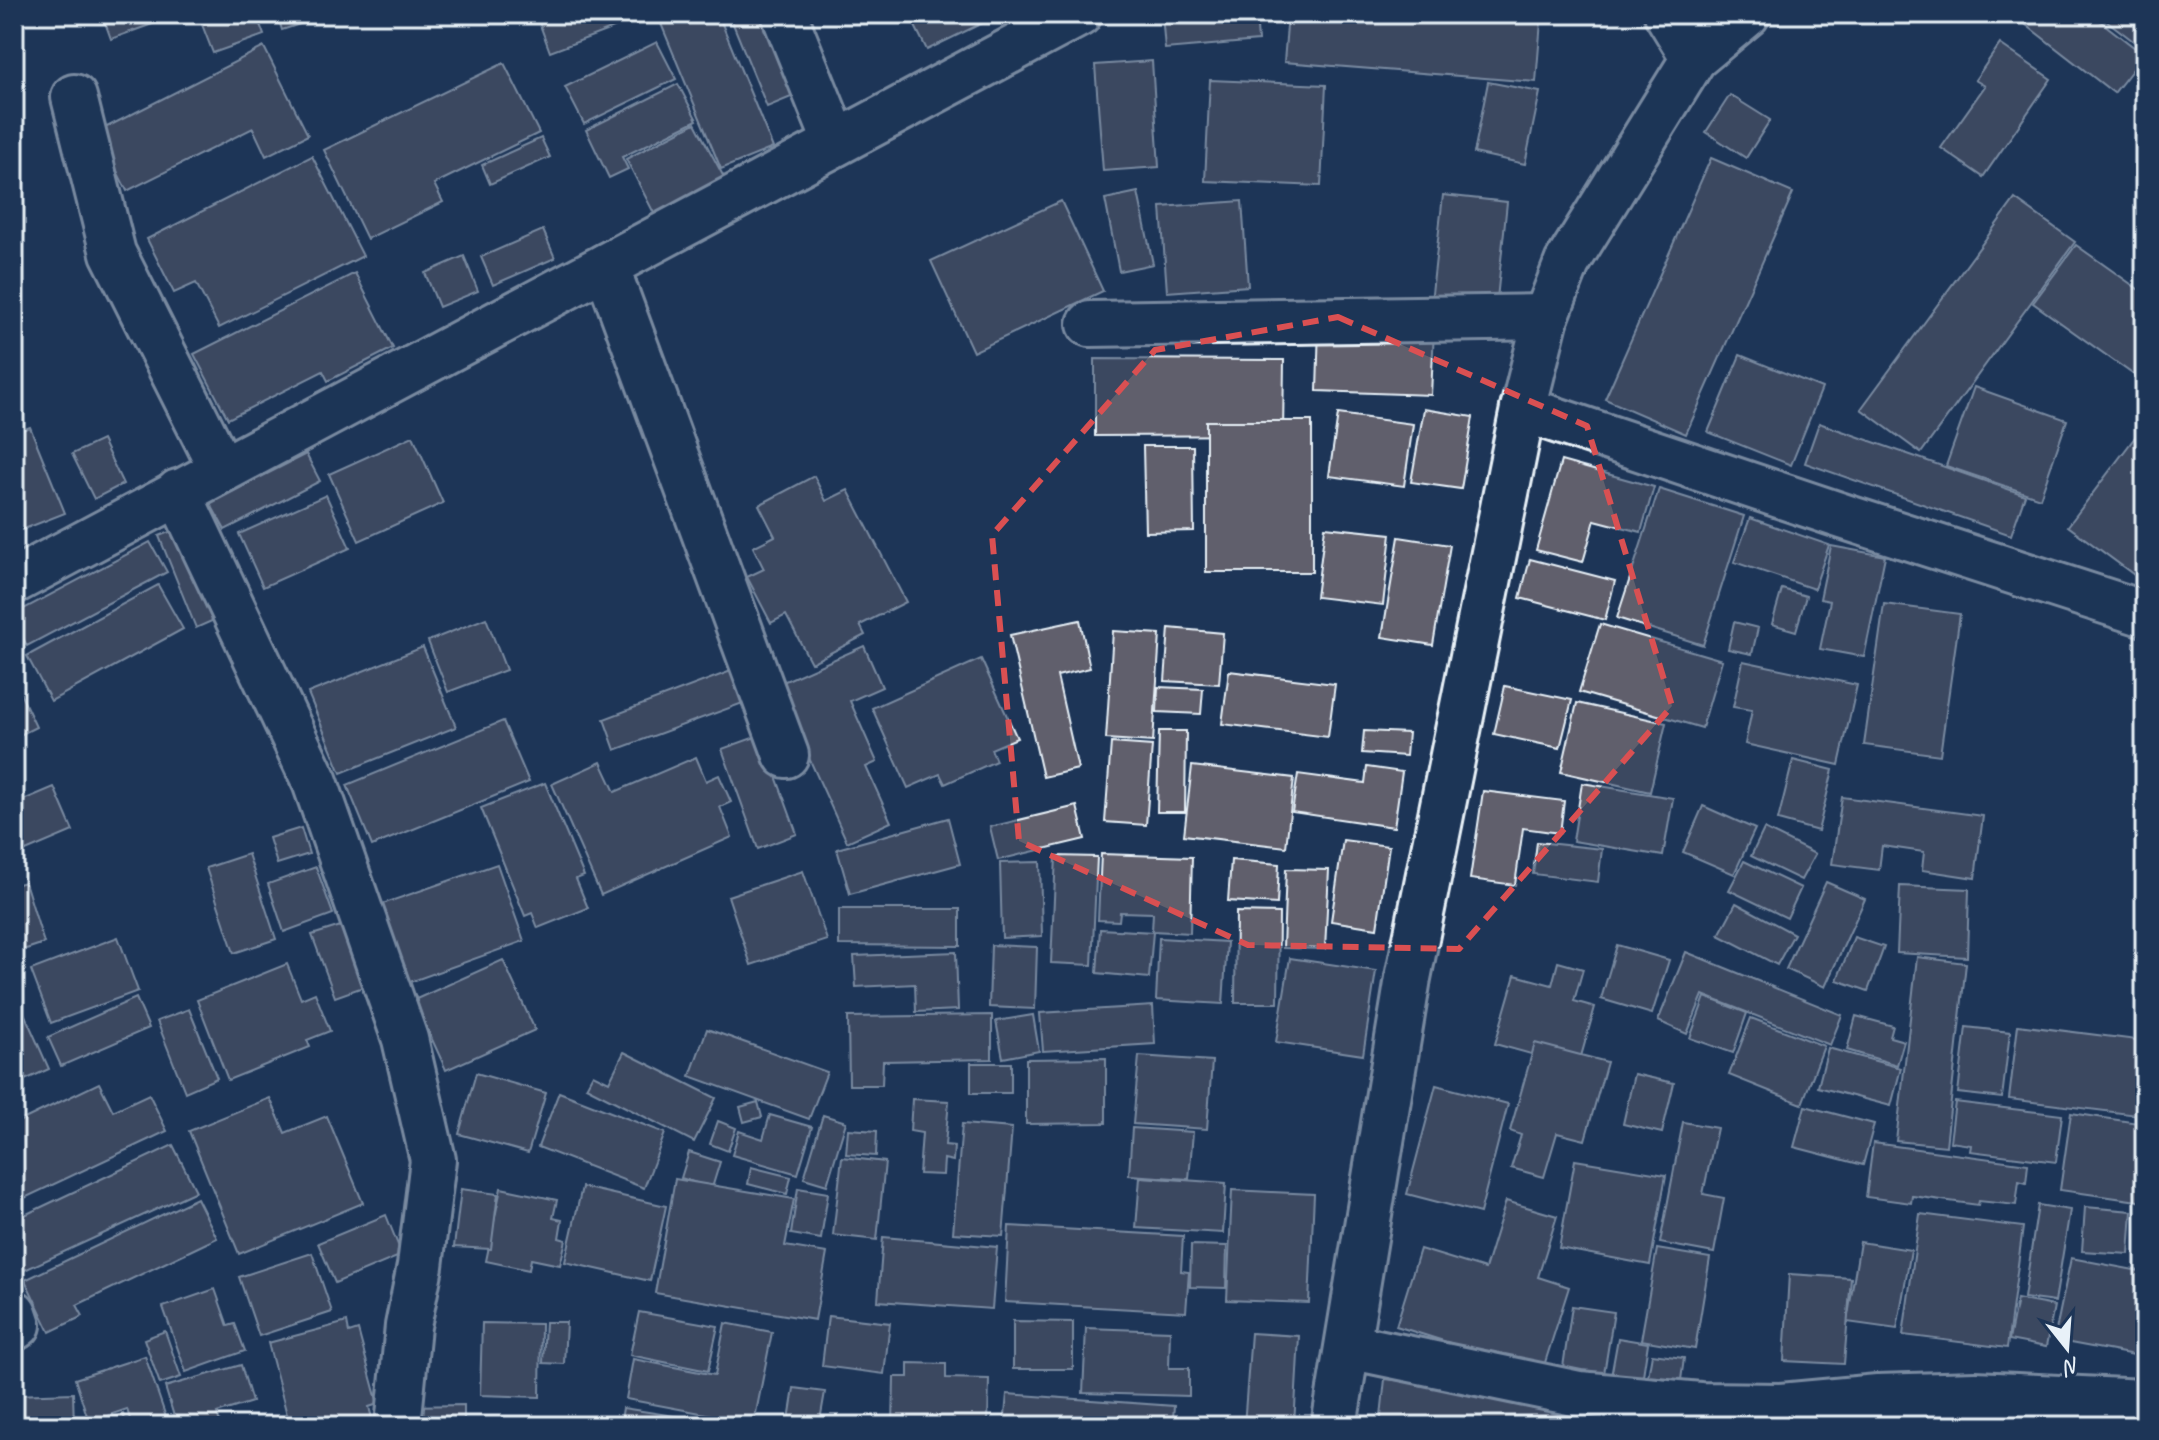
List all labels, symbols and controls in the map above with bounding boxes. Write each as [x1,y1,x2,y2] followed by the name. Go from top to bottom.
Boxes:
[2027,1308,2107,1388] north arrow
[2059,1351,2083,1383] text: N

